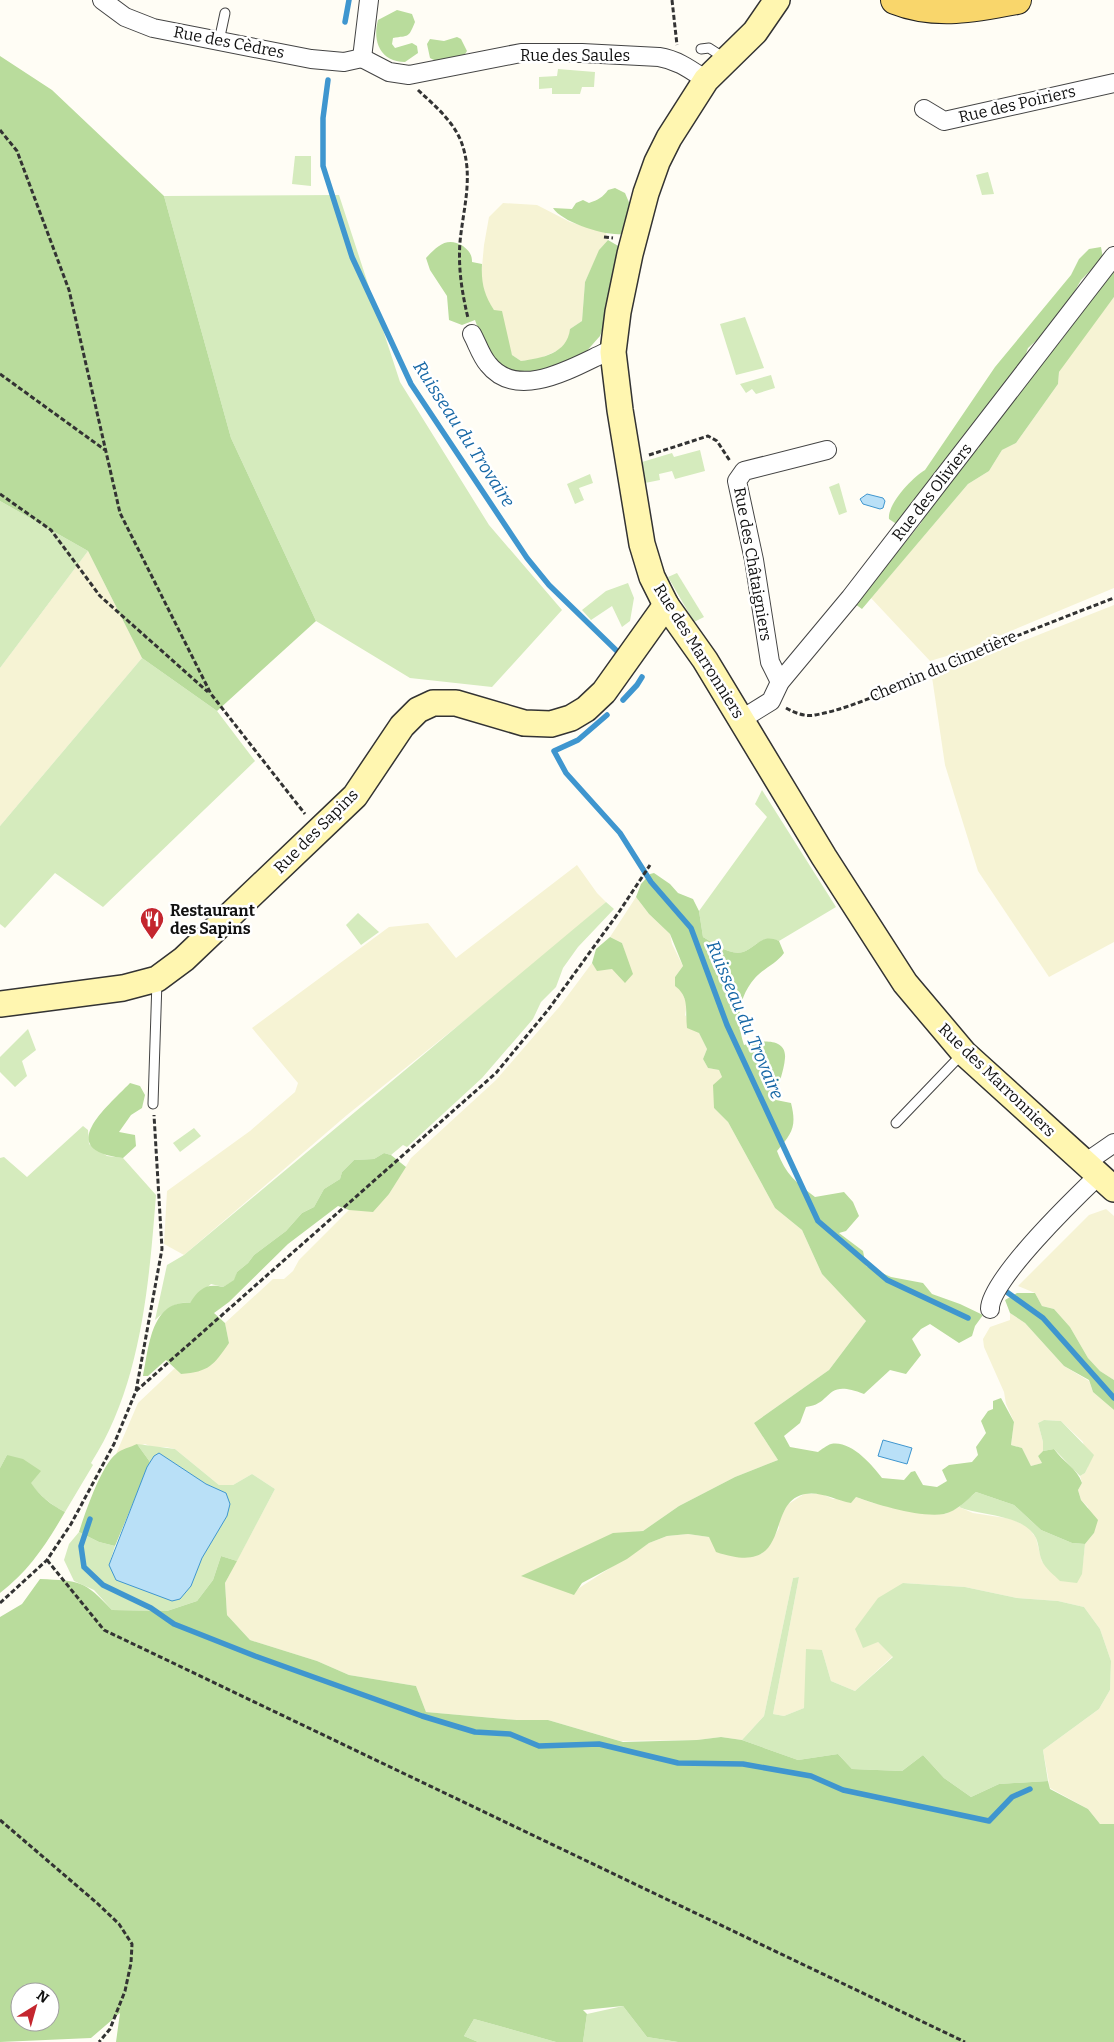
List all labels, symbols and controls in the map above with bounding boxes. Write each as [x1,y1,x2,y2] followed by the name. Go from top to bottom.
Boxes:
[172,22,286,62] street label: Rue des Cèdres
[520,46,630,65] street label: Rue des Saules
[957,81,1077,127] street label: Rue des Poiriers
[408,357,520,511] water label: Ruisseau du Trovaire
[888,439,976,545] street label: Rue des Oliviers
[730,486,776,642] street label: Rue des Châtaigniers
[650,580,748,722] street label: Rue des Marronniers
[867,626,1019,706] street label: Chemin du Cimetière
[270,785,362,877] street label: Rue des Sapins
[170,901,256,938] place label: Restaurant des Sapins
[139,906,165,940] restaurant icon: Restaurant des Sapins
[702,937,788,1103] water label: Ruisseau du Trovaire
[935,1019,1059,1141] street label: Rue des Marronniers
[10,1982,60,2032] north arrow
[33,1987,52,2007] text: N

